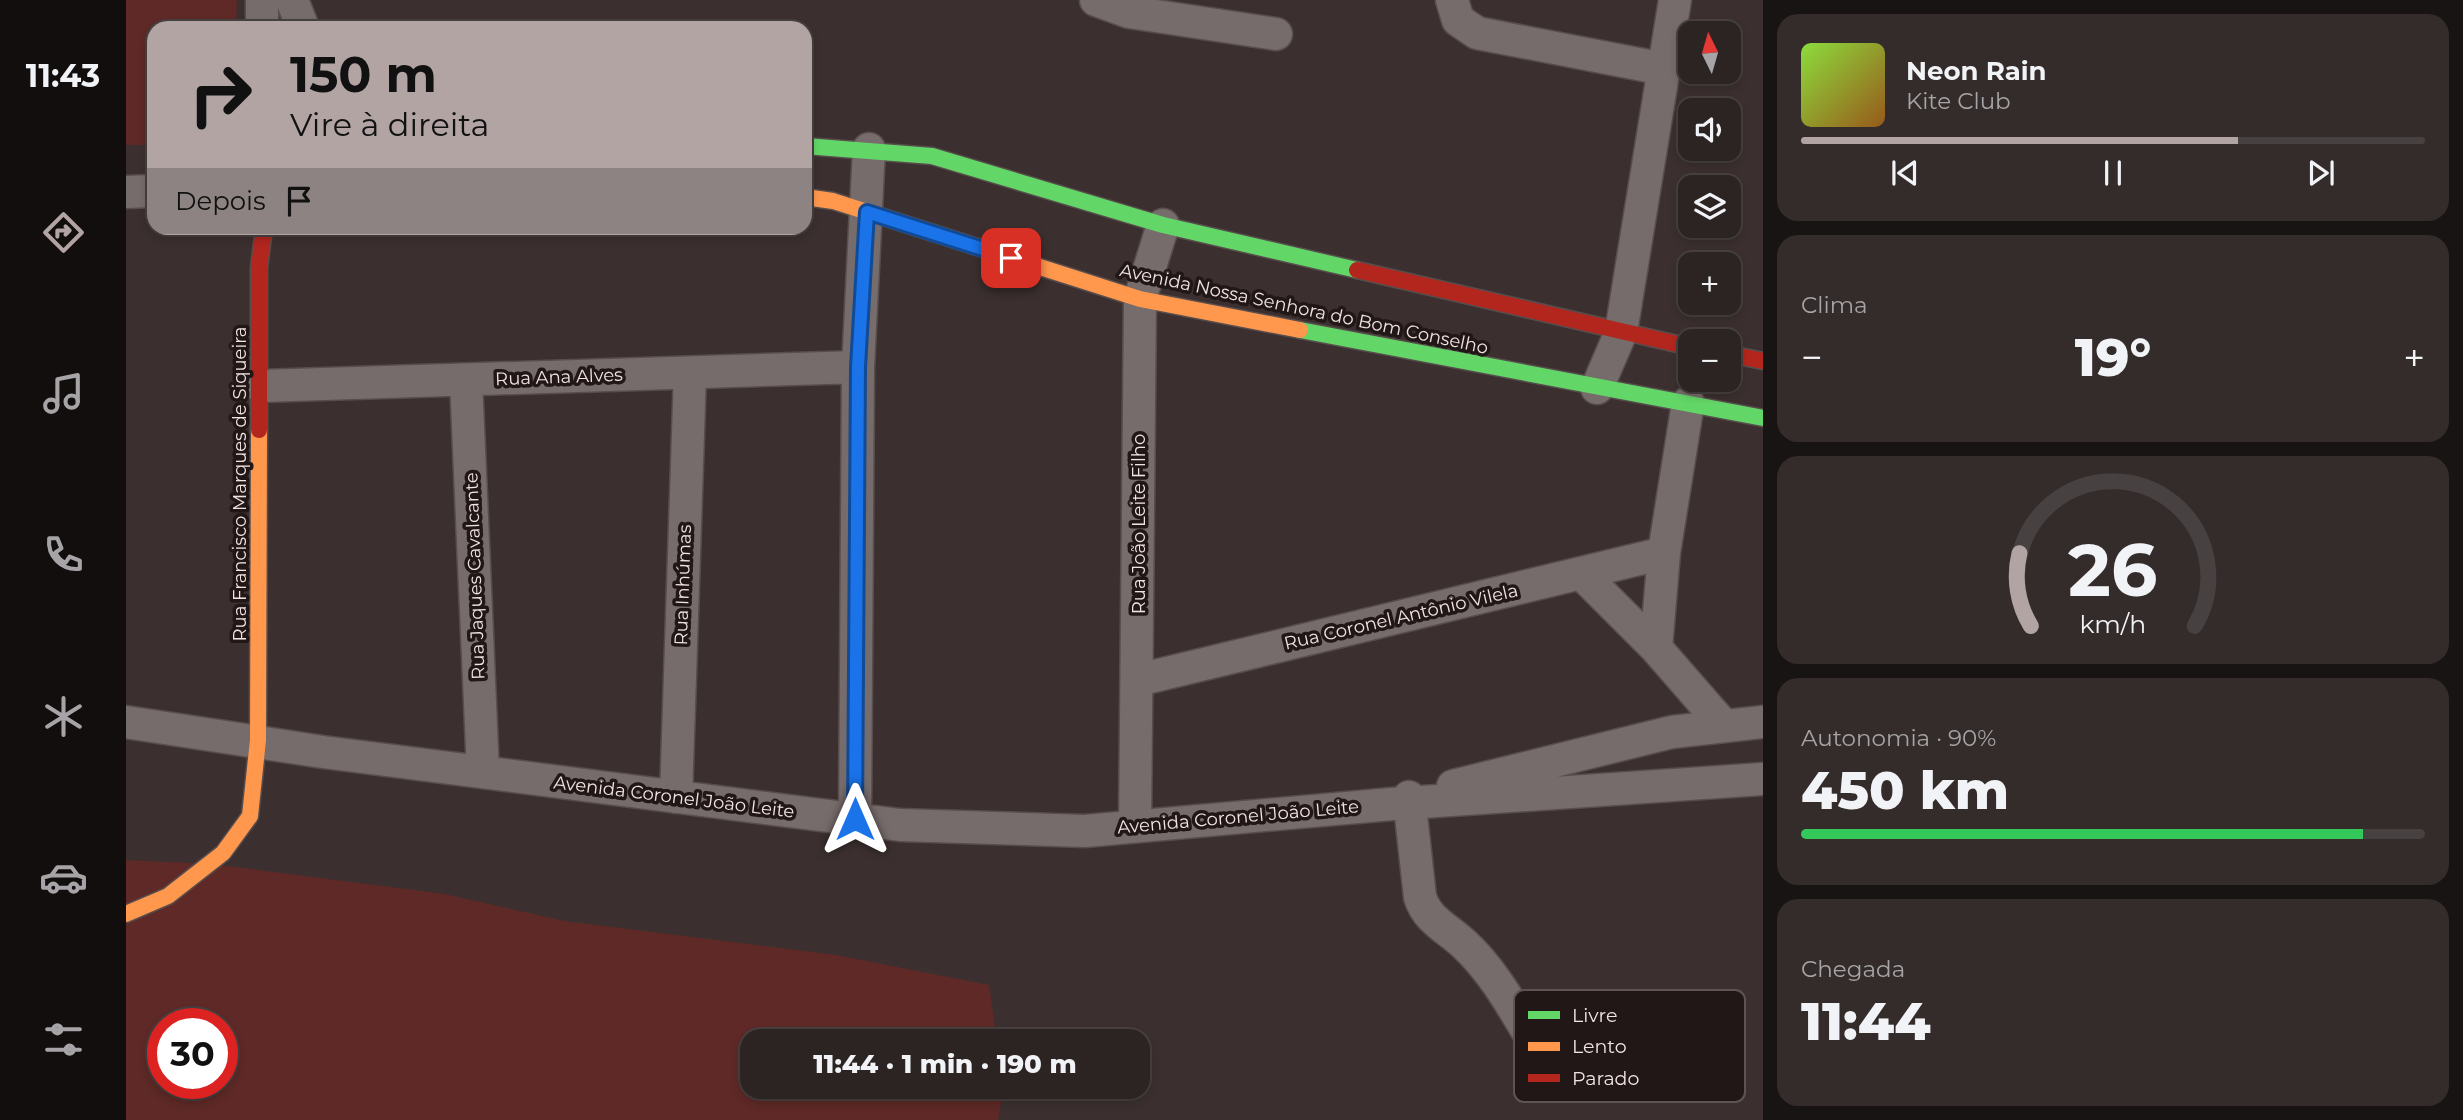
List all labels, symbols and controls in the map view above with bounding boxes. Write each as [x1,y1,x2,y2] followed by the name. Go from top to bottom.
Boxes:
[1678,21,1741,84] north arrow
[1678,21,1741,392] map controls
[290,45,437,104] text: 150 m
[175,49,266,140] icon: right
[1906,55,2047,87] text: Neon Rain
[26,56,100,95] text: 11:43
[1906,87,2011,115] text: Kite Club
[1678,98,1741,161] button: sound
[290,105,489,144] text: Vire à direita
[1886,154,1924,192] icon: previous
[2094,154,2132,192] icon: pause
[2302,154,2340,192] icon: next
[1678,175,1741,238] button: layers
[280,182,318,220] icon: arrive
[175,185,266,217] text: Depois
[39,208,88,257] icon: directions
[981,228,1041,288] pin
[992,239,1030,277] icon: arrive
[1678,252,1741,315] button: +
[1118,259,1490,359] street label: Avenida Nossa Senhora do Bom Conselho
[1801,291,1868,319] text: Clima
[2075,326,2151,389] text: 19°
[229,327,251,641] street label: Rua Francisco Marques de Siqueira
[1678,329,1741,392] button: −
[1801,334,1823,381] text: −
[2403,334,2425,381] text: +
[495,364,623,390] street label: Rua Ana Alves
[39,369,88,418] icon: music
[1128,434,1150,614] street label: Rua João Leite Filho
[460,472,490,680] street label: Rua Jaques Cavalcante
[670,524,696,646] street label: Rua Inhúmas
[2068,526,2158,614] text: 26
[39,530,88,579] icon: phone
[1282,579,1520,655] street label: Rua Coronel Antônio Vilela
[2080,609,2146,639] text: km/h
[39,692,88,741] icon: climate
[1801,724,1996,752] text: Autonomia · 90%
[1801,759,2009,822] text: 450 km
[552,771,796,823] street label: Avenida Coronel João Leite
[818,782,892,856] position arrow
[1116,795,1360,839] street label: Avenida Coronel João Leite
[39,853,88,902] icon: car
[1801,955,1905,983] text: Chegada
[1514,990,1745,1102] legend
[1801,990,1931,1053] text: 11:44
[1572,1004,1617,1027] text: Livre
[147,1008,238,1099] speed limit sign: 30
[39,1015,88,1064] icon: filters
[1572,1035,1627,1058] text: Lento
[813,1048,1077,1080] text: 11:44 · 1 min · 190 m
[1572,1067,1640,1090] text: Parado

